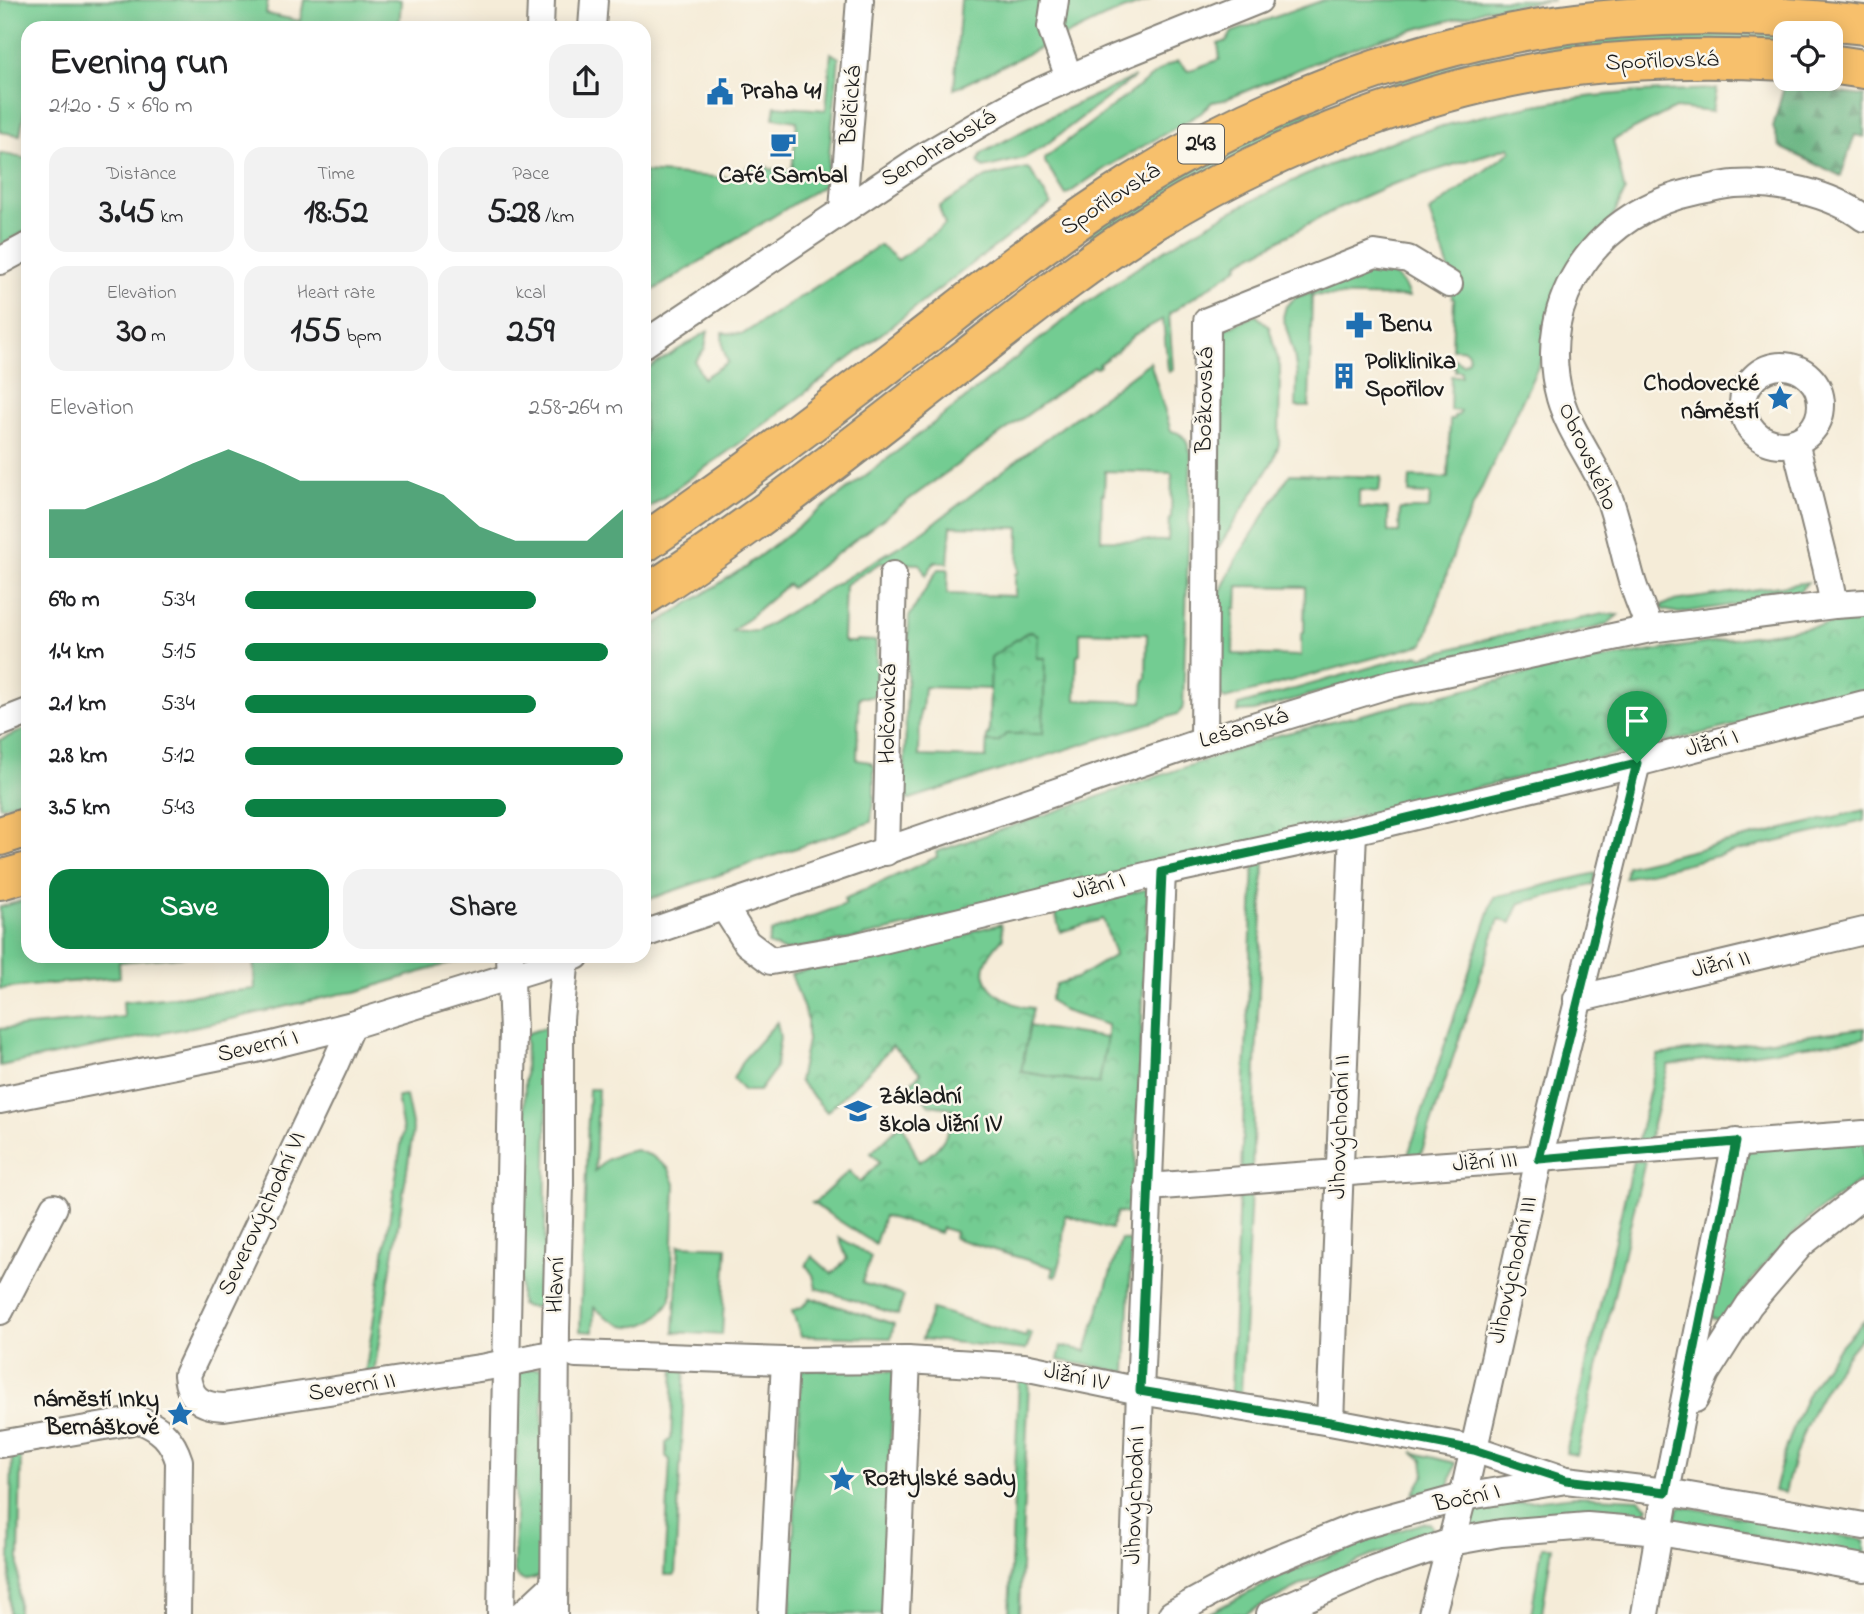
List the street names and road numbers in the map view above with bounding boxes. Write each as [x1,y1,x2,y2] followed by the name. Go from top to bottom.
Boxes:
[1605,43,1719,81] street label: Spořilovská
[832,64,872,147] street label: Bělčická
[875,101,1003,197] street label: Senohrabská
[1178,125,1224,164] road number: 243
[1054,154,1168,246] street label: Spořilovská
[1188,347,1224,454] street label: Božkovská
[1548,397,1626,517] street label: Obrovského
[871,664,907,764] street label: Holčovická
[1195,699,1293,759] street label: Lešanská
[1681,720,1743,768] street label: Jižní I
[1069,864,1129,910] street label: Jižní I
[1688,941,1754,989] street label: Jižní II
[214,1021,302,1073] street label: Severní I
[1321,1054,1362,1200] street label: Jihovýchodní II
[210,1126,317,1302] street label: Severovýchodní VI
[1451,1143,1519,1183] street label: Jižní III
[1480,1193,1549,1347] street label: Jihovýchodní III
[539,1256,575,1314] street label: Hlavní
[1040,1354,1112,1402] street label: Jižní IV
[306,1364,398,1412] street label: Severní II
[1116,1425,1157,1565] street label: Jihovýchodní I
[1430,1475,1503,1523] street label: Boční I

